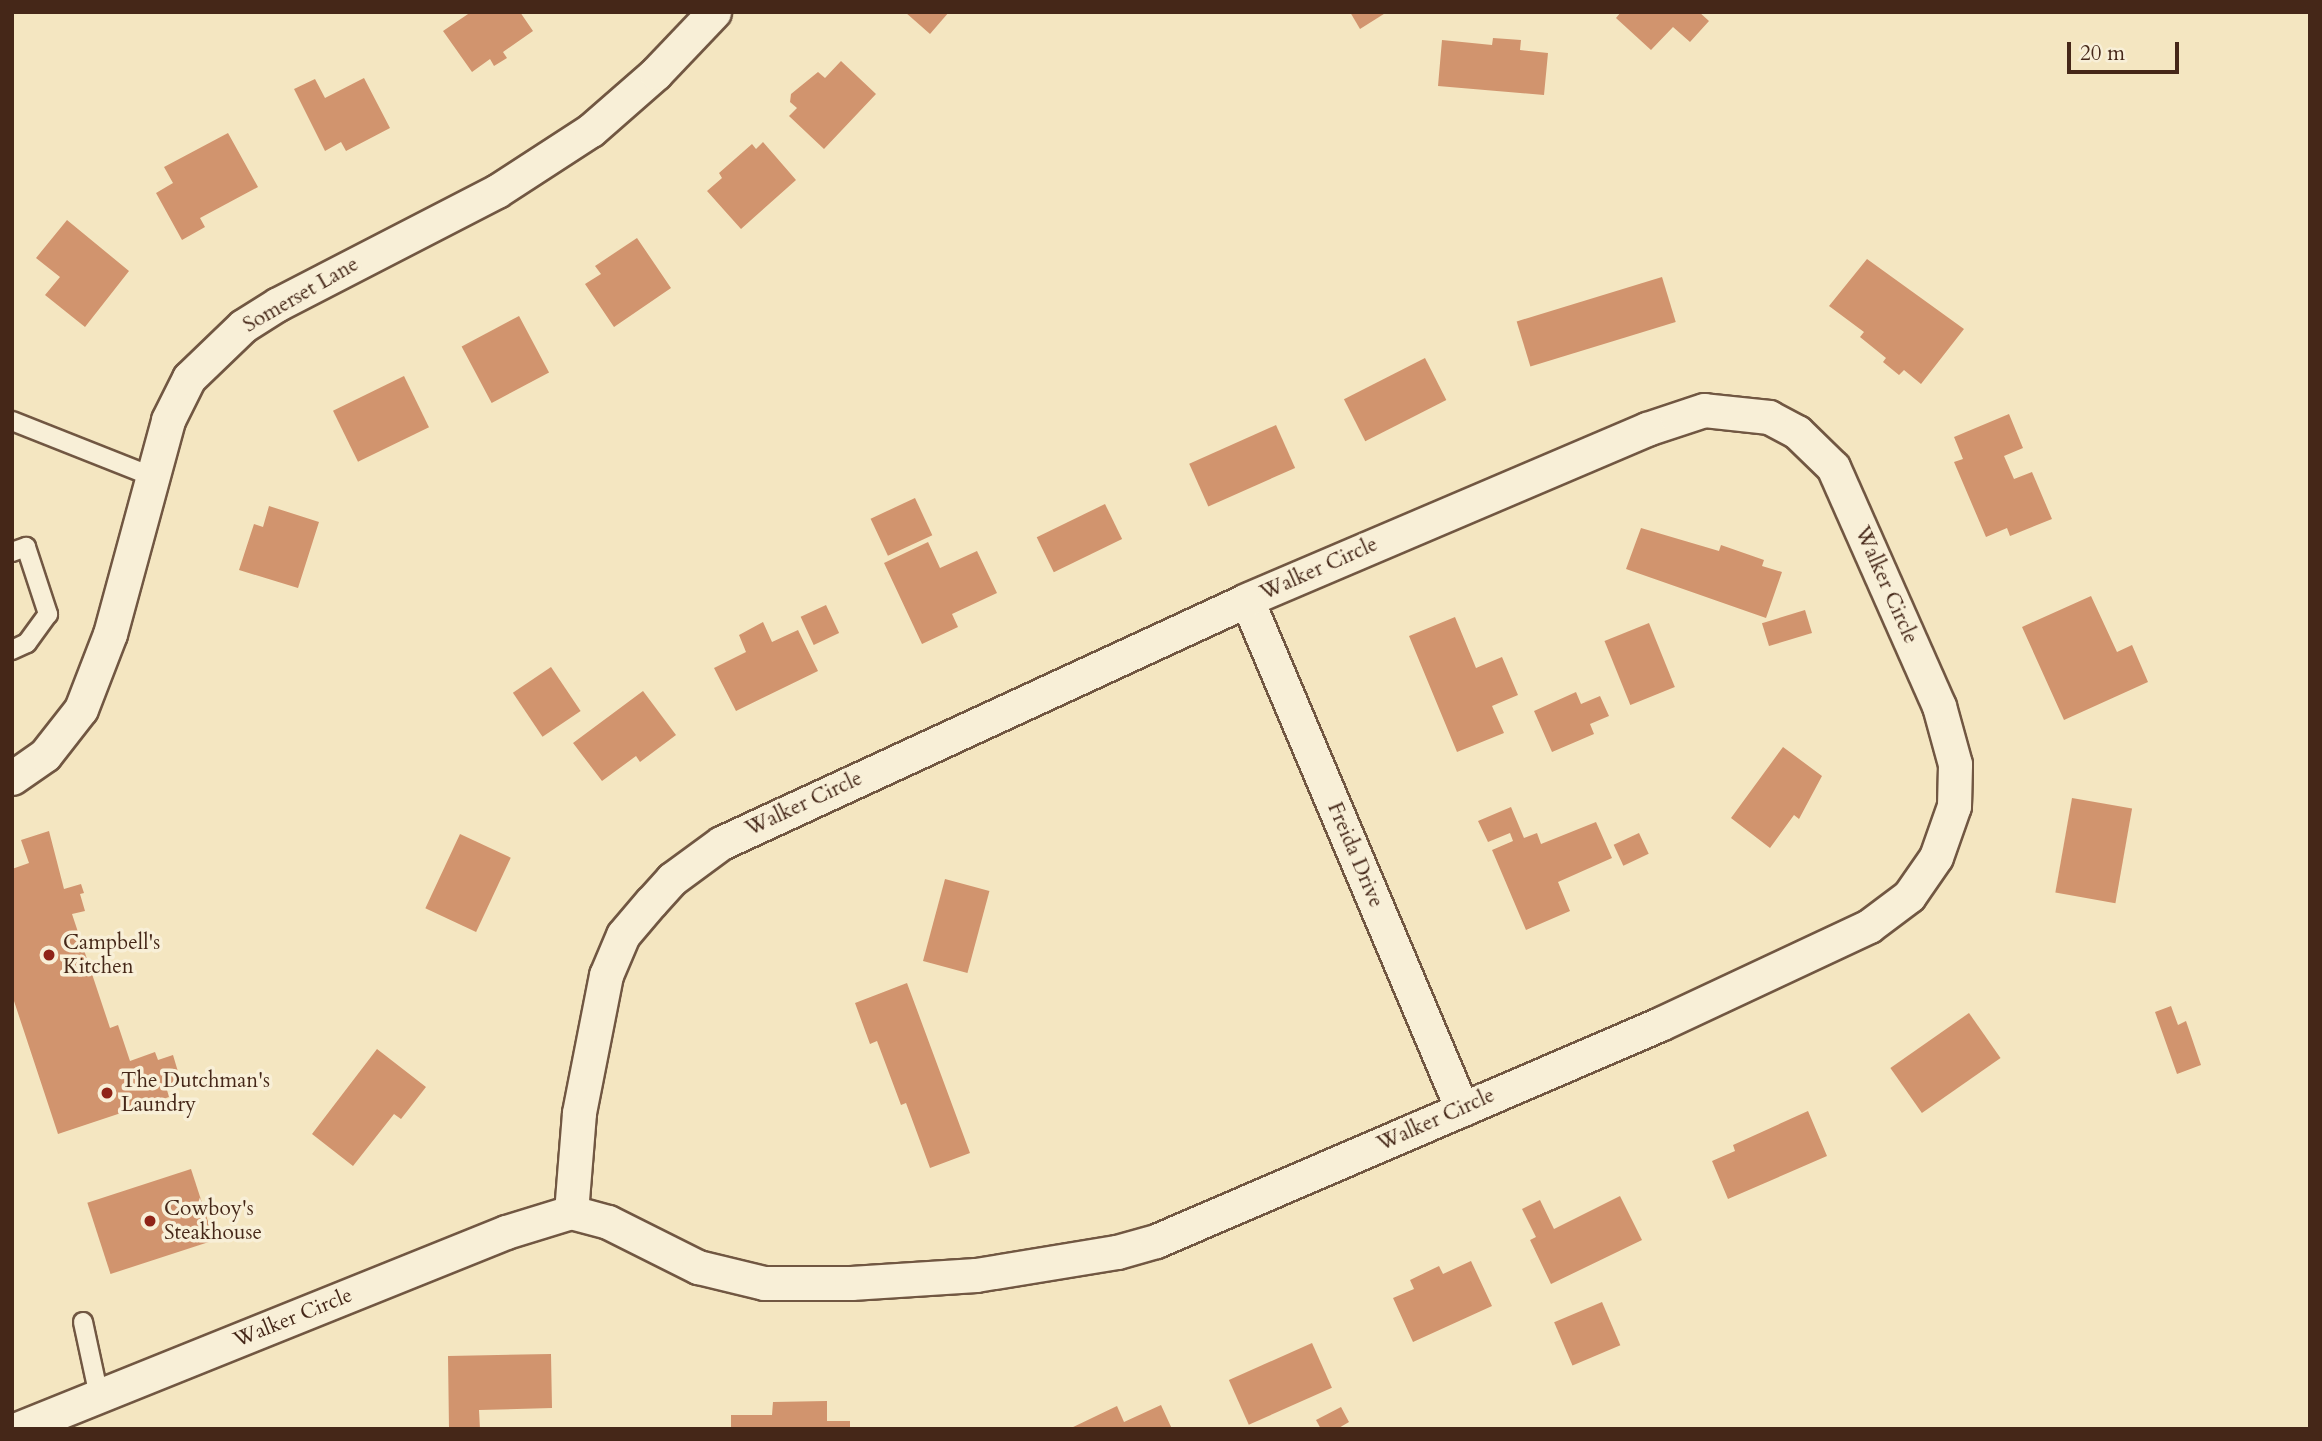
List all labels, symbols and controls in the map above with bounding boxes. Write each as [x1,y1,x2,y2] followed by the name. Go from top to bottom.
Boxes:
[2070,28,2182,72] scale bar
[2080,39,2125,68] text: 20 m
[239,252,363,338] street label: Somerset Lane
[1849,522,1923,648] street label: Walker Circle
[1256,532,1382,606] street label: Walker Circle
[742,766,866,842] street label: Walker Circle
[1322,799,1388,911] street label: Freida Drive
[63,930,160,980] place label: Campbell's Kitchen
[41,947,57,963] marker: Campbell's Kitchen
[121,1068,270,1118] place label: The Dutchman's Laundry
[1373,1083,1499,1157] street label: Walker Circle
[99,1085,115,1101] marker: The Dutchman's Laundry
[164,1196,262,1246] place label: Cowboy's Steakhouse
[142,1213,158,1229] marker: Cowboy's Steakhouse
[230,1283,356,1353] street label: Walker Circle

